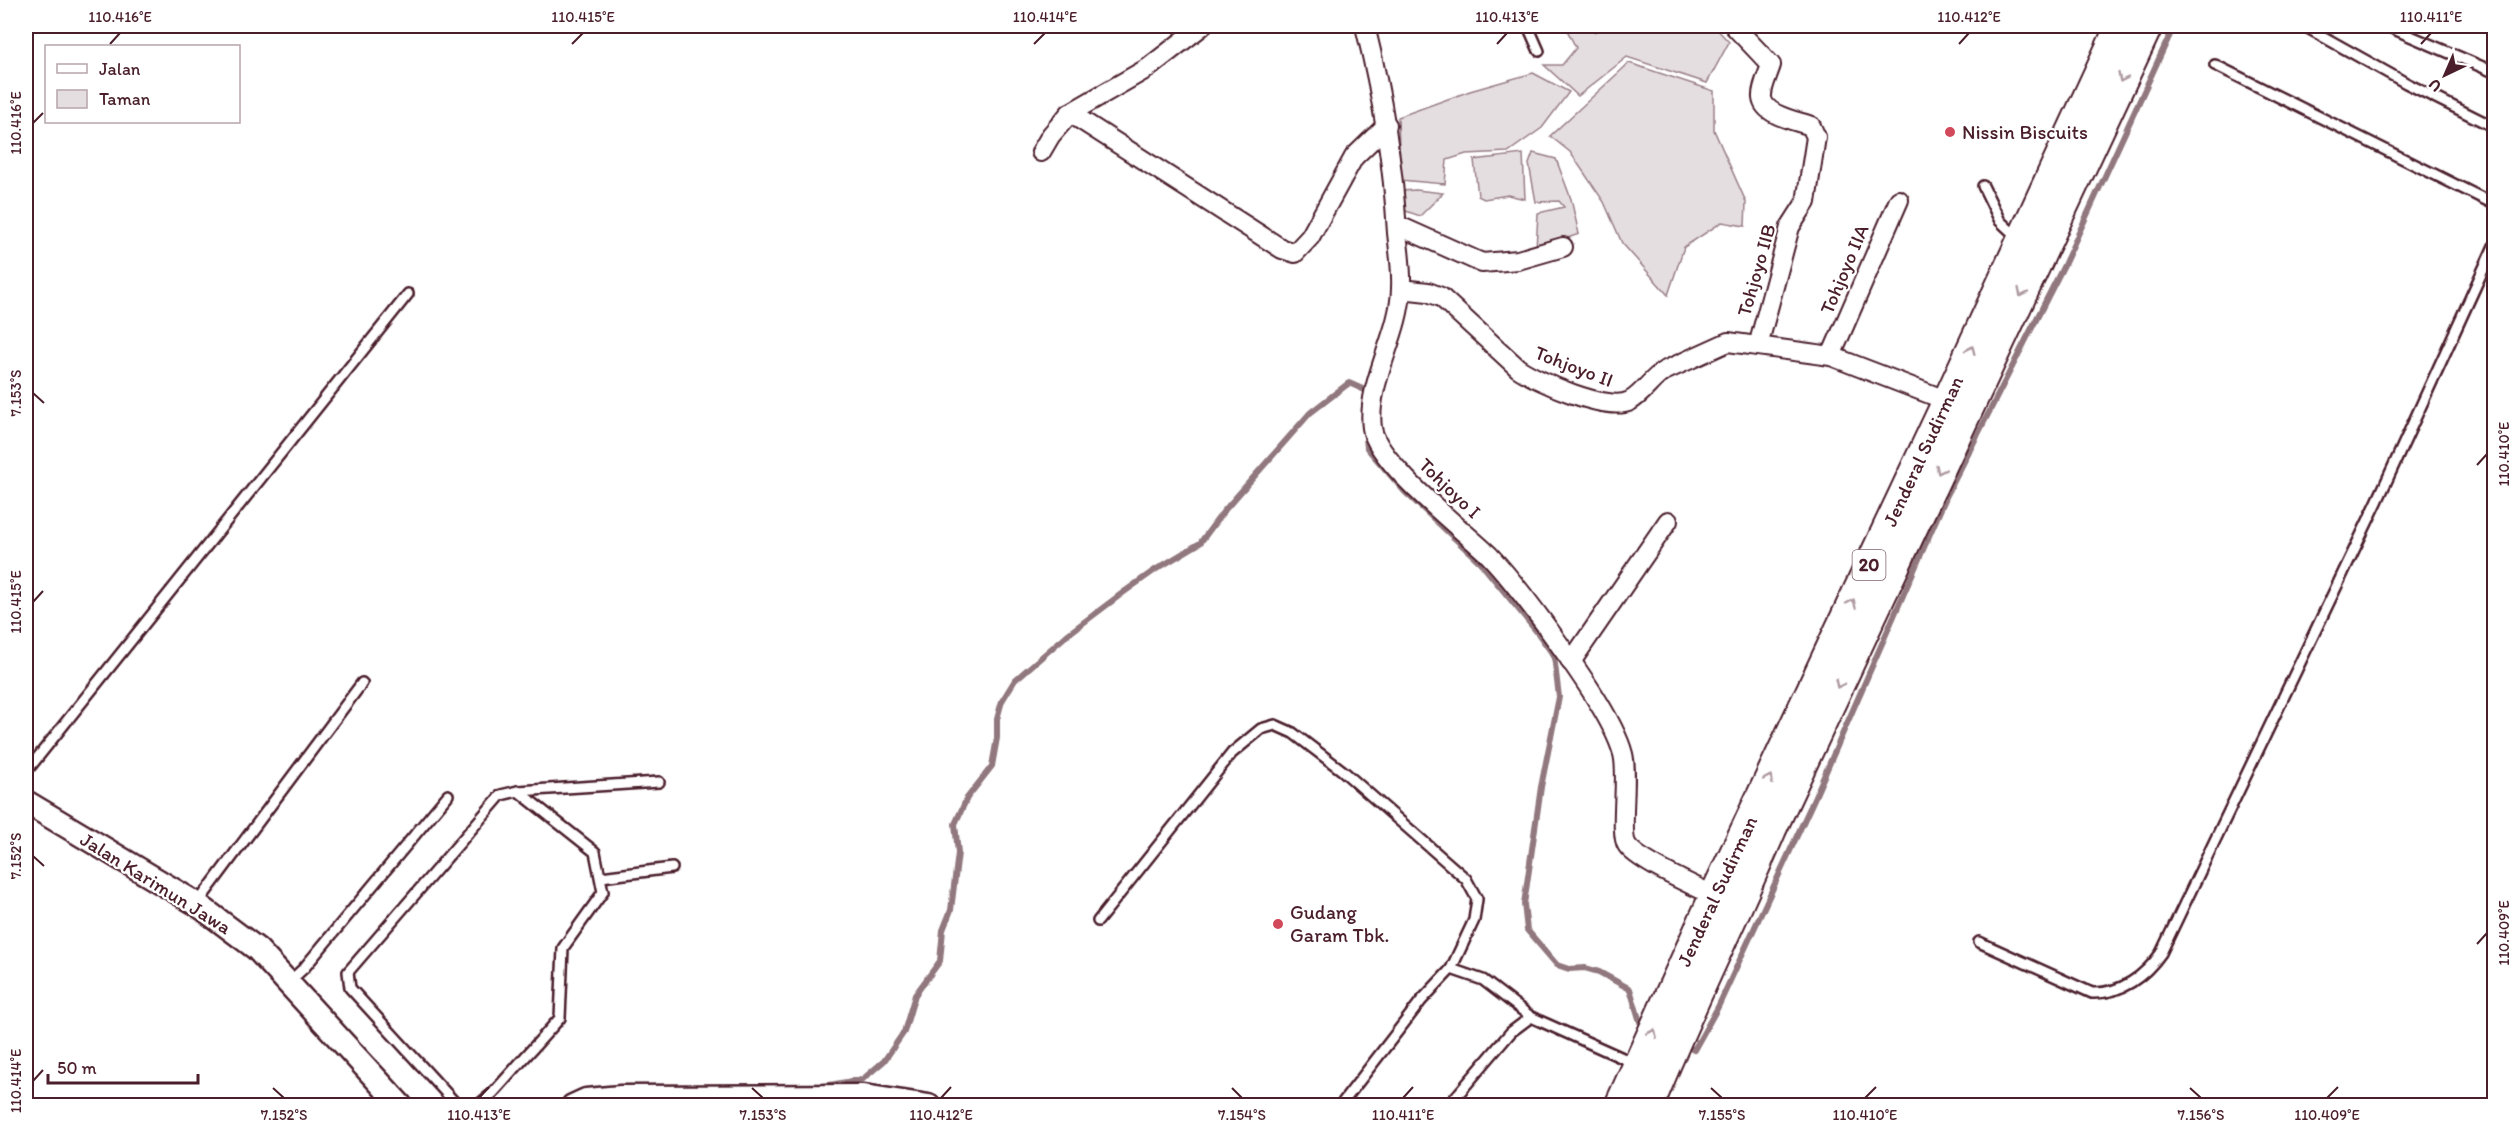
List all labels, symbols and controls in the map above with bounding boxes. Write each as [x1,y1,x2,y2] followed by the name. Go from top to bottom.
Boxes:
[88,8,152,26] text: 110.416°E
[551,8,615,26] text: 110.415°E
[1013,8,1077,26] text: 110.414°E
[1475,8,1539,26] text: 110.413°E
[1937,8,2001,26] text: 110.412°E
[2400,8,2462,26] text: 110.411°E
[45,45,240,123] legend
[2415,45,2475,105] north arrow
[99,58,141,80] text: Jalan
[2118,72,2130,83] one-way arrow
[2425,75,2445,96] text: U
[99,88,151,110] text: Taman
[7,91,25,155] text: 110.416°E
[1962,120,2088,144] place label: Nissin Biscuits
[1943,125,1957,139] marker: Nissin Biscuits
[1814,220,1874,317] street label: Tohjoyo IIA
[1731,221,1781,319] street label: Tohjoyo IIB
[2017,286,2029,297] one-way arrow
[1531,340,1617,392] street label: Tohjoyo II
[1964,346,1976,357] one-way arrow
[7,370,25,417] text: 7.153°S
[1878,372,1969,530] street label: Jenderal Sudirman
[2495,422,2513,486] text: 110.410°E
[1414,453,1486,523] street label: Tohjoyo I
[1935,463,1947,474] one-way arrow
[1852,550,1886,580] road number: 20
[7,570,25,634] text: 110.415°E
[1844,598,1856,609] one-way arrow
[1835,678,1847,689] one-way arrow
[1762,775,1774,786] one-way arrow
[1672,812,1763,970] street label: Jenderal Sudirman
[76,827,236,939] street label: Jalan Karimun Jawa
[7,833,25,879] text: 7.152°S
[1290,900,1390,947] place label: Gudang Garam Tbk.
[2495,900,2513,966] text: 110.409°E
[1271,917,1285,931] marker: Gudang Garam Tbk.
[1646,1028,1658,1039] one-way arrow
[48,1047,198,1085] scale bar
[7,1049,25,1113] text: 110.414°E
[57,1057,97,1079] text: 50 m
[261,1106,307,1124] text: 7.152°S
[447,1106,511,1124] text: 110.413°E
[740,1106,787,1124] text: 7.153°S
[909,1106,973,1124] text: 110.412°E
[1218,1106,1266,1124] text: 7.154°S
[1372,1106,1434,1124] text: 110.411°E
[1699,1106,1745,1124] text: 7.155°S
[1833,1106,1897,1124] text: 110.410°E
[2178,1106,2224,1124] text: 7.156°S
[2294,1106,2360,1124] text: 110.409°E

